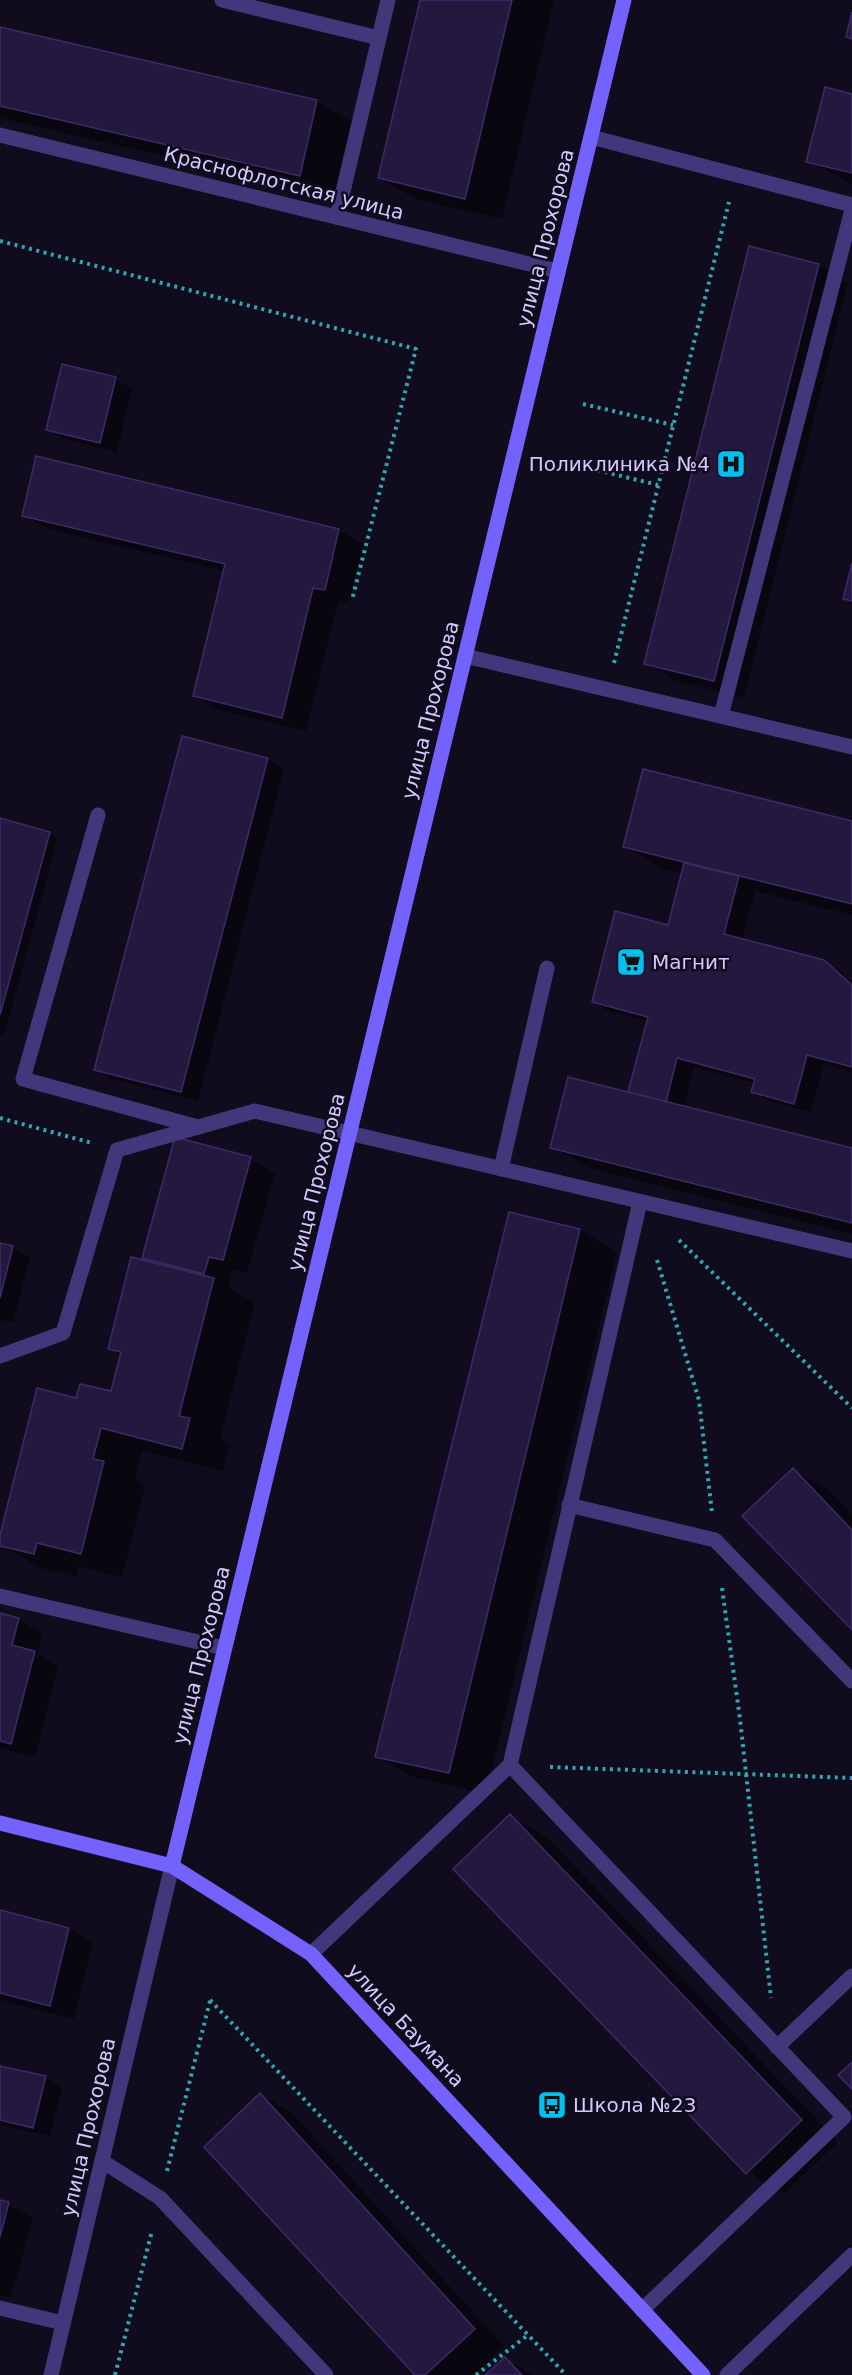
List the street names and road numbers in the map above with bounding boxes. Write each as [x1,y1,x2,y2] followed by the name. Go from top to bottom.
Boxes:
[162,142,406,224] street label: Краснофлотская улица
[511,146,579,330] street label: улица Прохорова
[396,618,464,802] street label: улица Прохорова
[282,1090,350,1274] street label: улица Прохорова
[167,1563,235,1747] street label: улица Прохорова
[343,1958,469,2092] street label: улица Баумана
[56,2035,120,2219] street label: улица Прохорова

